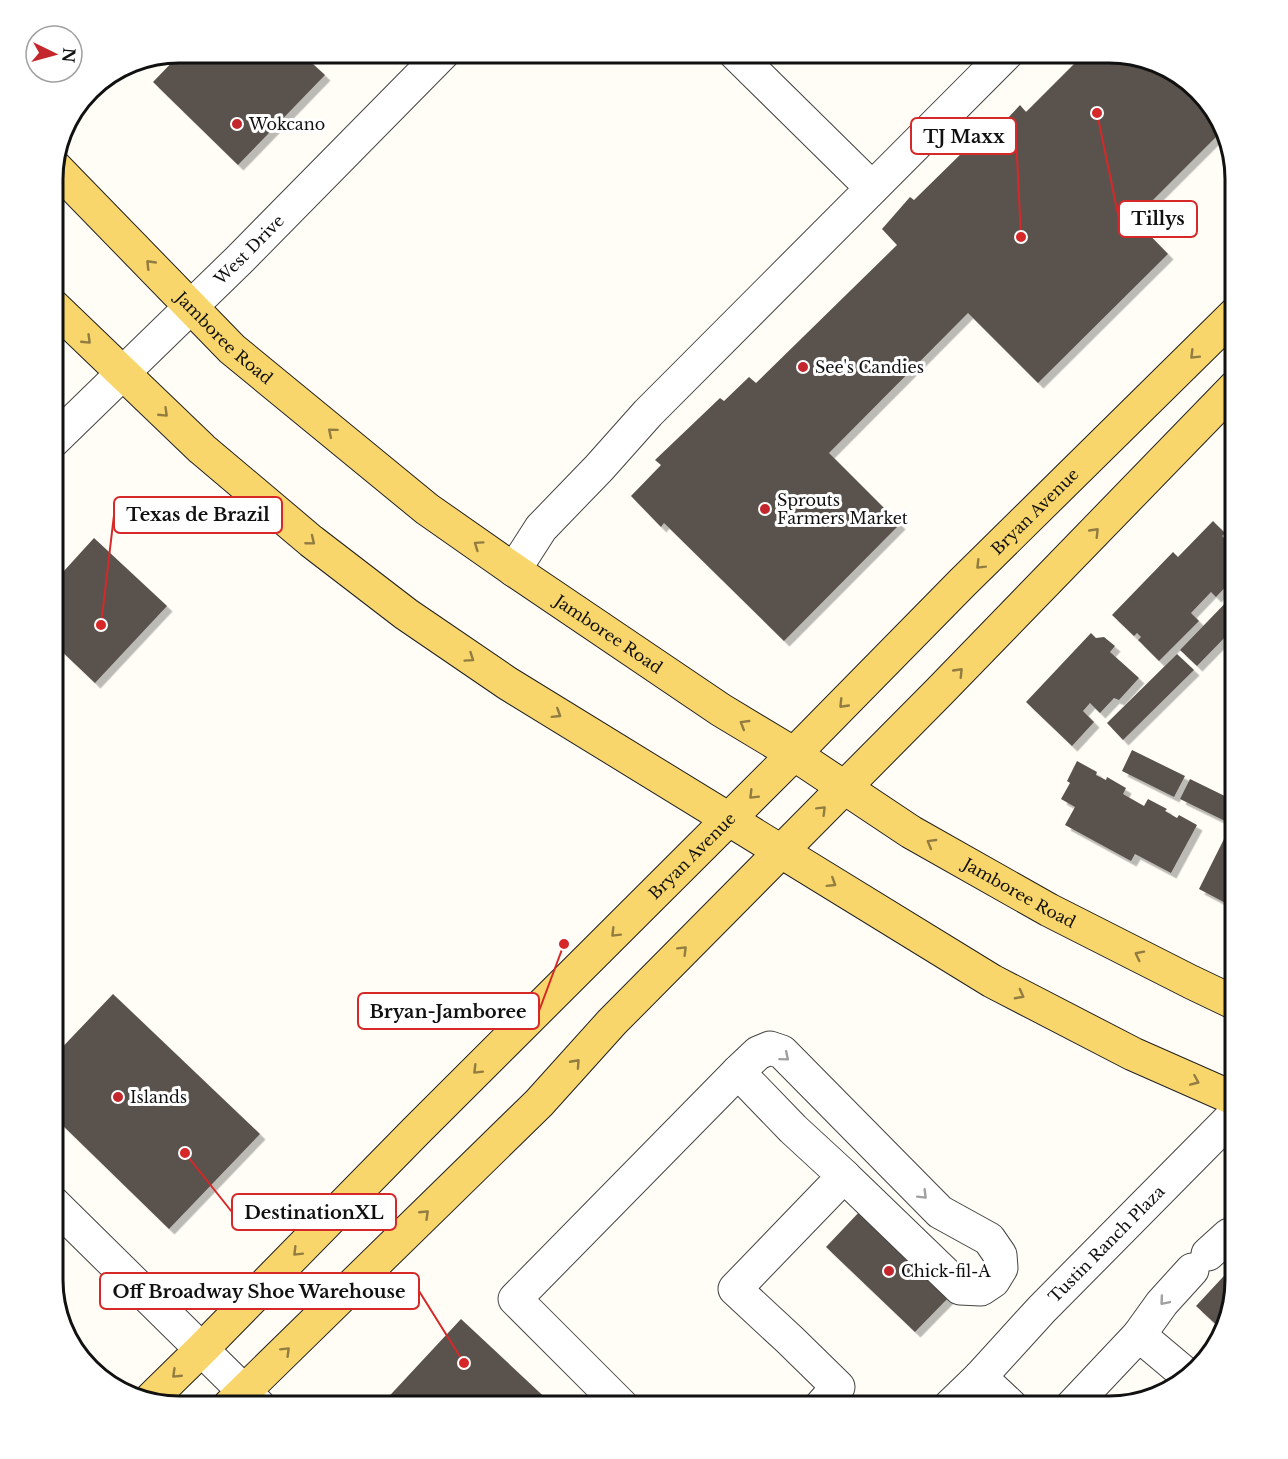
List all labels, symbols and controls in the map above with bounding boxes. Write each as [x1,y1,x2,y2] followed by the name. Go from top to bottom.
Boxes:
[24,24,84,84] north arrow
[58,47,80,64] text: N
[248,114,325,134] place label: Wokcano
[230,117,244,131] marker: Wokcano
[911,118,1016,154] callout: TJ Maxx
[923,126,1005,148] text: TJ Maxx
[1119,201,1197,237] callout: Tillys
[1131,208,1185,230] text: Tillys
[209,210,288,289] street label: West Drive
[146,261,157,272] one-way arrow
[170,286,277,388] street label: Jamboree Road
[80,332,91,343] one-way arrow
[1190,347,1201,358] one-way arrow
[815,357,924,377] place label: See's Candies
[796,360,810,374] marker: See's Candies
[157,406,168,417] one-way arrow
[328,429,339,440] one-way arrow
[987,464,1083,559] street label: Bryan Avenue
[777,490,908,528] place label: Sprouts Farmers Market
[114,497,282,533] callout: Texas de Brazil
[758,502,772,516] marker: Sprouts Farmers Market
[126,504,270,526] text: Texas de Brazil
[1088,528,1099,538] one-way arrow
[304,534,315,545] one-way arrow
[473,541,484,552] one-way arrow
[976,558,987,569] one-way arrow
[549,589,666,678] street label: Jamboree Road
[464,651,475,662] one-way arrow
[952,668,963,679] one-way arrow
[839,698,850,708] one-way arrow
[551,706,561,718] one-way arrow
[740,720,750,731] one-way arrow
[749,788,759,799] one-way arrow
[815,807,826,818] one-way arrow
[644,808,740,903] street label: Bryan Avenue
[927,839,937,850] one-way arrow
[958,853,1079,932] street label: Jamboree Road
[825,876,836,887] one-way arrow
[611,925,622,936] one-way arrow
[676,947,687,958] one-way arrow
[1134,951,1145,963] one-way arrow
[1014,988,1024,999] one-way arrow
[358,993,539,1029] callout: Bryan-Jamboree
[369,1001,527,1023] text: Bryan-Jamboree
[779,1050,790,1061] one-way arrow
[569,1059,580,1069] one-way arrow
[473,1063,484,1074] one-way arrow
[1189,1074,1200,1086] one-way arrow
[130,1087,187,1107] place label: Islands
[111,1090,125,1104] marker: Islands
[1044,1181,1169,1307] street label: Tustin Ranch Plaza
[916,1188,927,1199] one-way arrow
[232,1194,396,1230] callout: DestinationXL
[244,1202,384,1224] text: DestinationXL
[419,1210,429,1221] one-way arrow
[293,1245,303,1256] one-way arrow
[901,1261,991,1281] place label: Chick-fil-A
[882,1264,896,1278] marker: Chick-fil-A
[100,1273,419,1309] callout: Off Broadway Shoe Warehouse
[113,1281,405,1303] text: Off Broadway Shoe Warehouse
[1160,1294,1171,1305] one-way arrow
[279,1347,290,1358] one-way arrow
[172,1367,183,1378] one-way arrow

